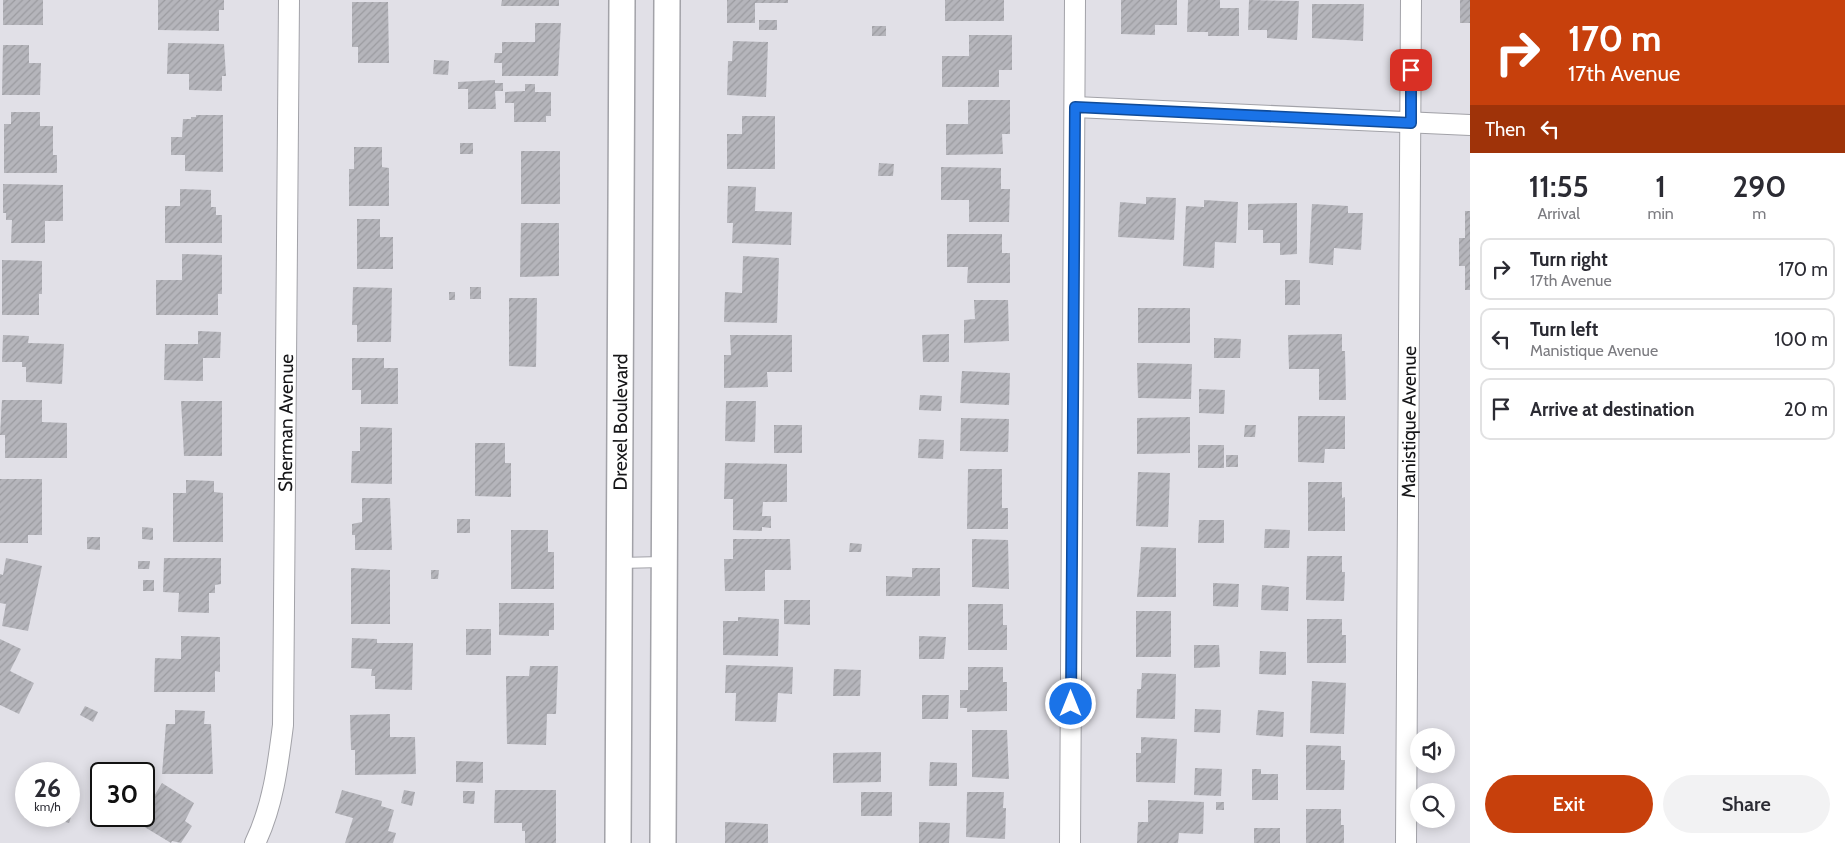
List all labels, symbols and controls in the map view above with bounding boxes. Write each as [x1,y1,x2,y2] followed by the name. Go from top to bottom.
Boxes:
[1568,17,1661,60] text: 170 m
[1485,20,1550,85] icon: right
[1390,49,1432,91] pin
[1397,56,1425,84] icon: arrive
[1568,60,1680,87] text: 17th Avenue
[1536,115,1564,143] icon: left
[1485,118,1526,141] text: Then
[1529,168,1589,205] text: 11:55
[1655,168,1666,205] text: 1
[1732,168,1786,205] text: 290
[1537,204,1580,223] text: Arrival
[1647,204,1674,223] text: min
[1752,204,1766,223] text: m
[1530,248,1608,271] text: Turn right
[1487,255,1515,283] icon: right
[1778,258,1828,281] text: 170 m
[1530,271,1612,290] text: 17th Avenue
[1530,318,1598,341] text: Turn left
[1487,325,1515,353] icon: left
[1774,328,1828,351] text: 100 m
[1530,341,1658,360] text: Manistique Avenue
[1397,346,1421,498] street label: Manistique Avenue
[274,353,298,492] street label: Sherman Avenue
[609,354,632,490] street label: Drexel Boulevard
[1487,395,1515,423] icon: arrive
[1530,398,1694,421] text: Arrive at destination
[1784,398,1828,421] text: 20 m
[1044,677,1096,729] position arrow
[1410,728,1455,828] map controls
[1410,728,1455,773] button: sound
[90,762,155,827] speed limit sign: 30
[34,773,61,803] text: 26
[1485,775,1653,833] button: Exit
[1663,775,1830,833] button: Share
[1410,783,1455,828] button: search
[34,799,61,814] text: km/h

